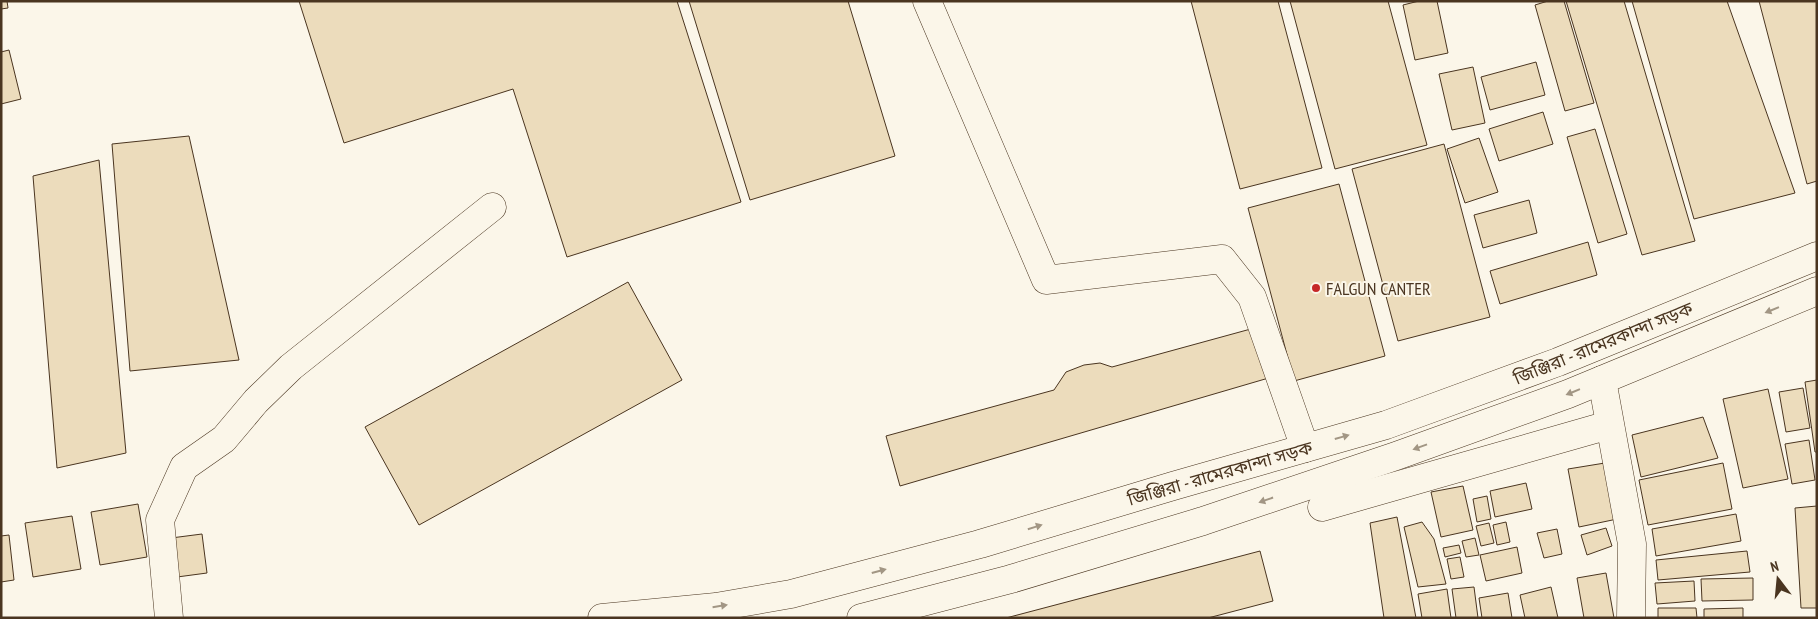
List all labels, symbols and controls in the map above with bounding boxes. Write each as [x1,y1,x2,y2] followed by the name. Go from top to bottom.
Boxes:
[1326,277,1431,300] place label: FALGUN CANTER
[1310,282,1322,294] marker: FALGUN CANTER
[1509,296,1696,390] street label: জিঞ্জিরা - রামেরকান্দা সড়ক
[1764,306,1779,314] one-way arrow
[1566,388,1580,396] one-way arrow
[1335,433,1350,441] one-way arrow
[1124,435,1316,511] street label: জিঞ্জিরা - রামেরকান্দা সড়ক
[1412,443,1427,451] one-way arrow
[1259,497,1274,504] one-way arrow
[1028,523,1043,531] one-way arrow
[1753,554,1803,604] north arrow
[1768,557,1781,576] text: N
[871,566,886,574] one-way arrow
[712,602,728,610] one-way arrow

